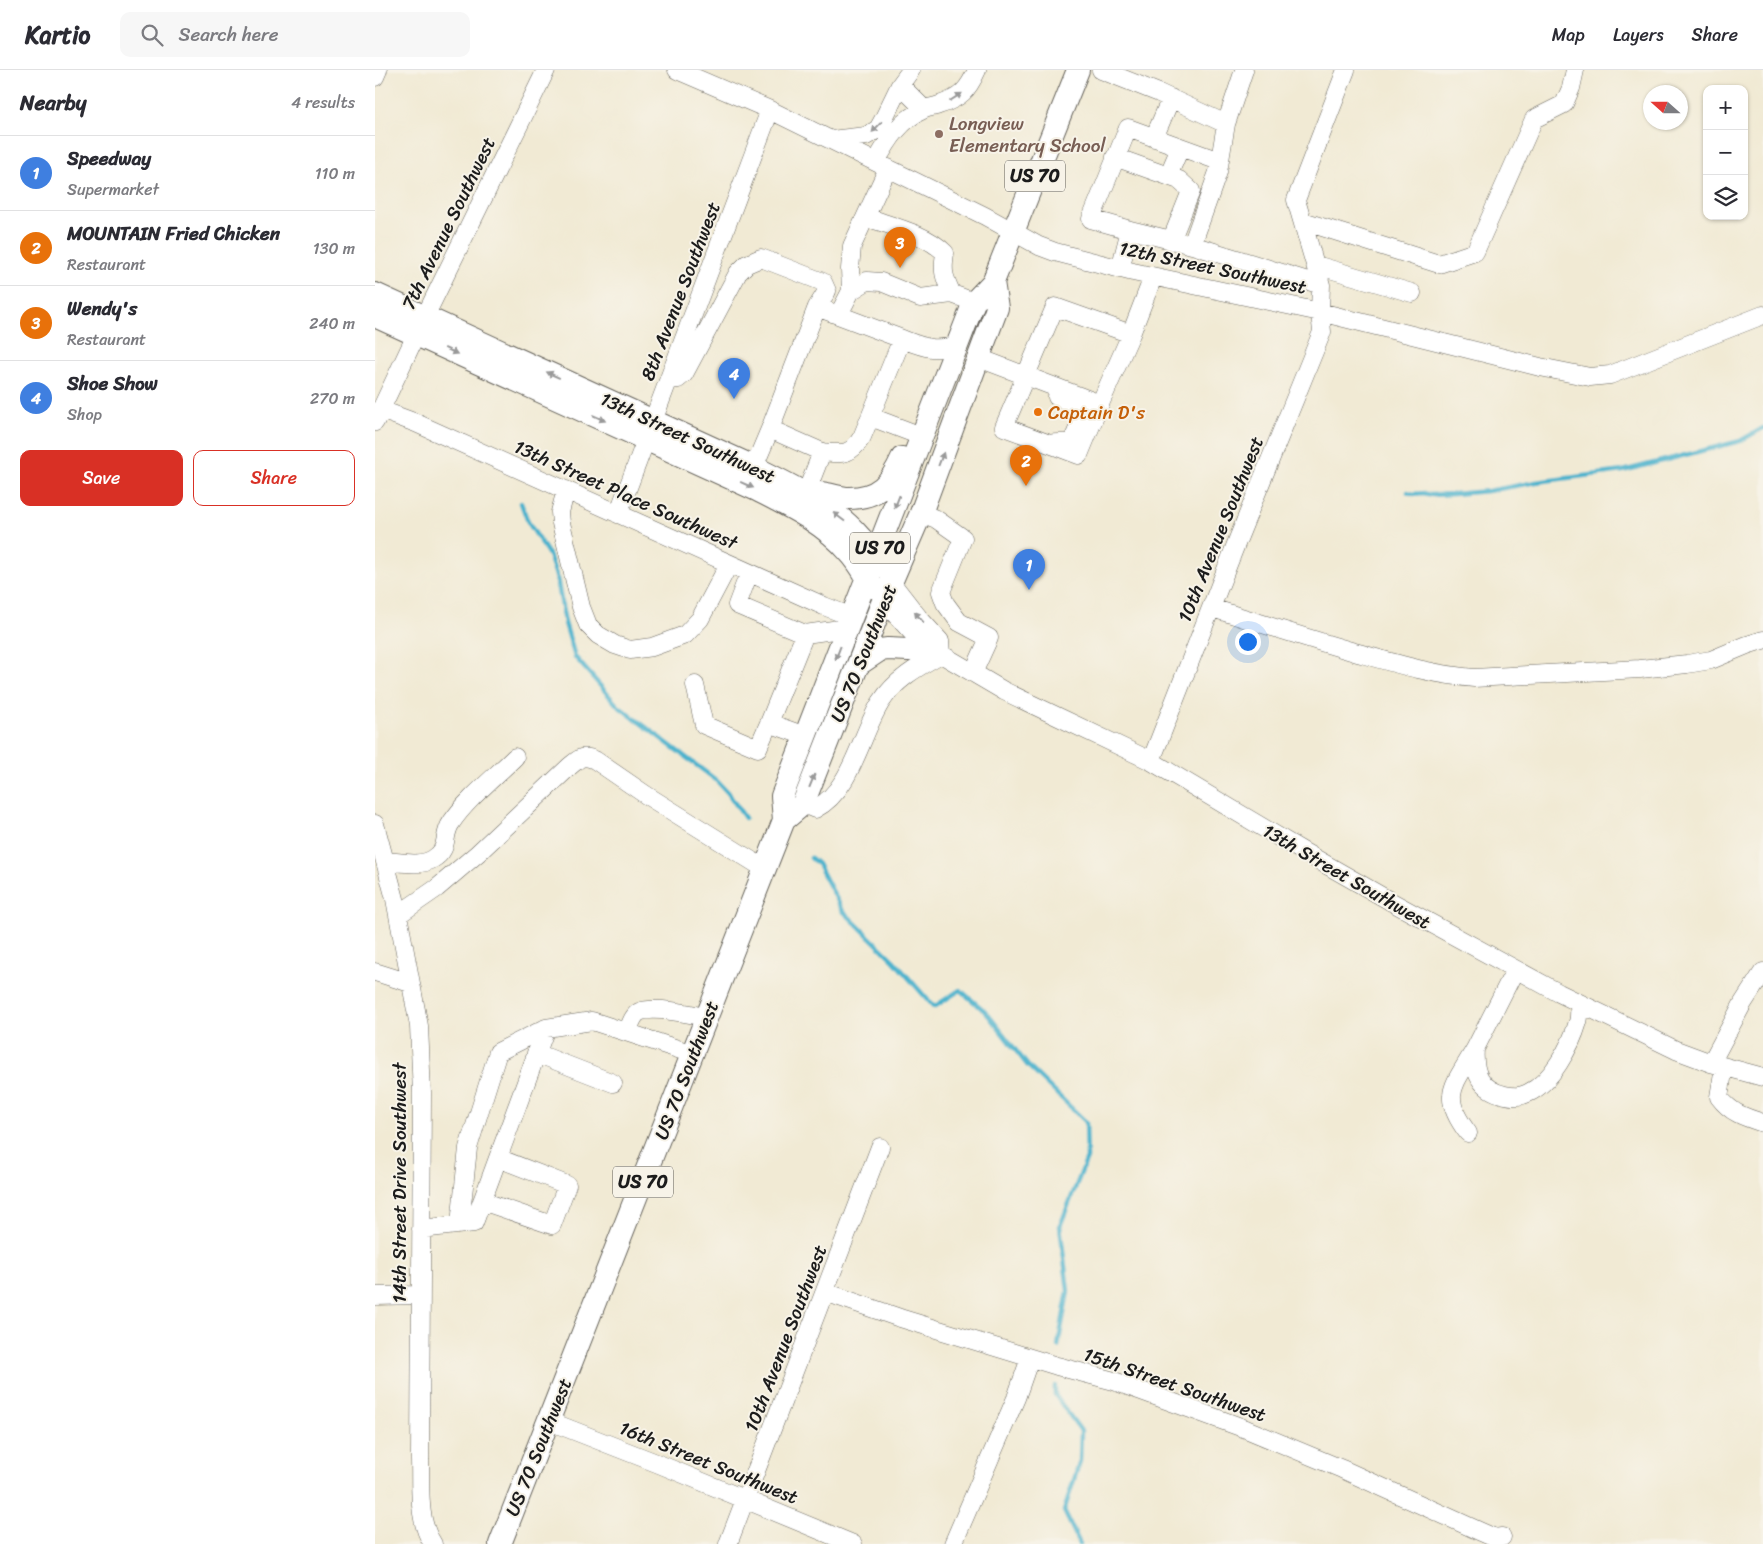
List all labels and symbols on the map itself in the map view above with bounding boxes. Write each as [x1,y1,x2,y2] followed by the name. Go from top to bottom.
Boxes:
[1643,85,1688,130] north arrow
[950,92,963,101] one-way arrow
[949,107,1106,162] place label: Longview Elementary School
[871,121,883,133] one-way arrow
[933,128,945,140] marker: Longview Elementary School
[392,131,505,315] street label: 7th Avenue Southwest
[1005,160,1065,192] road number: US 70
[631,197,730,386] street label: 8th Avenue Southwest
[884,227,916,268] pin: 3
[1116,232,1310,303] street label: 12th Street Southwest
[444,347,458,355] one-way arrow
[718,358,750,399] pin: 4
[546,371,560,379] one-way arrow
[595,382,781,493] street label: 13th Street Southwest
[1048,396,1145,429] place label: Captain D's
[1032,406,1044,418] marker: Captain D's
[592,415,606,423] one-way arrow
[509,430,744,559] street label: 13th Street Place Southwest
[1168,431,1273,627] street label: 10th Avenue Southwest
[1010,445,1042,486] pin: 2
[937,451,945,466] one-way arrow
[740,482,754,490] one-way arrow
[893,494,900,509] one-way arrow
[833,512,846,523] one-way arrow
[850,532,910,563] road number: US 70
[1013,549,1045,590] pin: 1
[821,579,906,727] street label: US 70 Southwest
[913,611,924,624] one-way arrow
[1235,629,1261,655] your location
[833,646,841,660] one-way arrow
[808,774,816,789] one-way arrow
[1256,815,1437,938] street label: 13th Street Southwest
[645,996,728,1145] street label: US 70 Southwest
[383,1061,416,1303] street label: 14th Street Drive Southwest
[613,1166,673,1198] road number: US 70
[735,1240,836,1437] street label: 10th Avenue Southwest
[1079,1338,1271,1431] street label: 15th Street Southwest
[496,1373,581,1521] street label: US 70 Southwest
[614,1411,803,1513] street label: 16th Street Southwest

